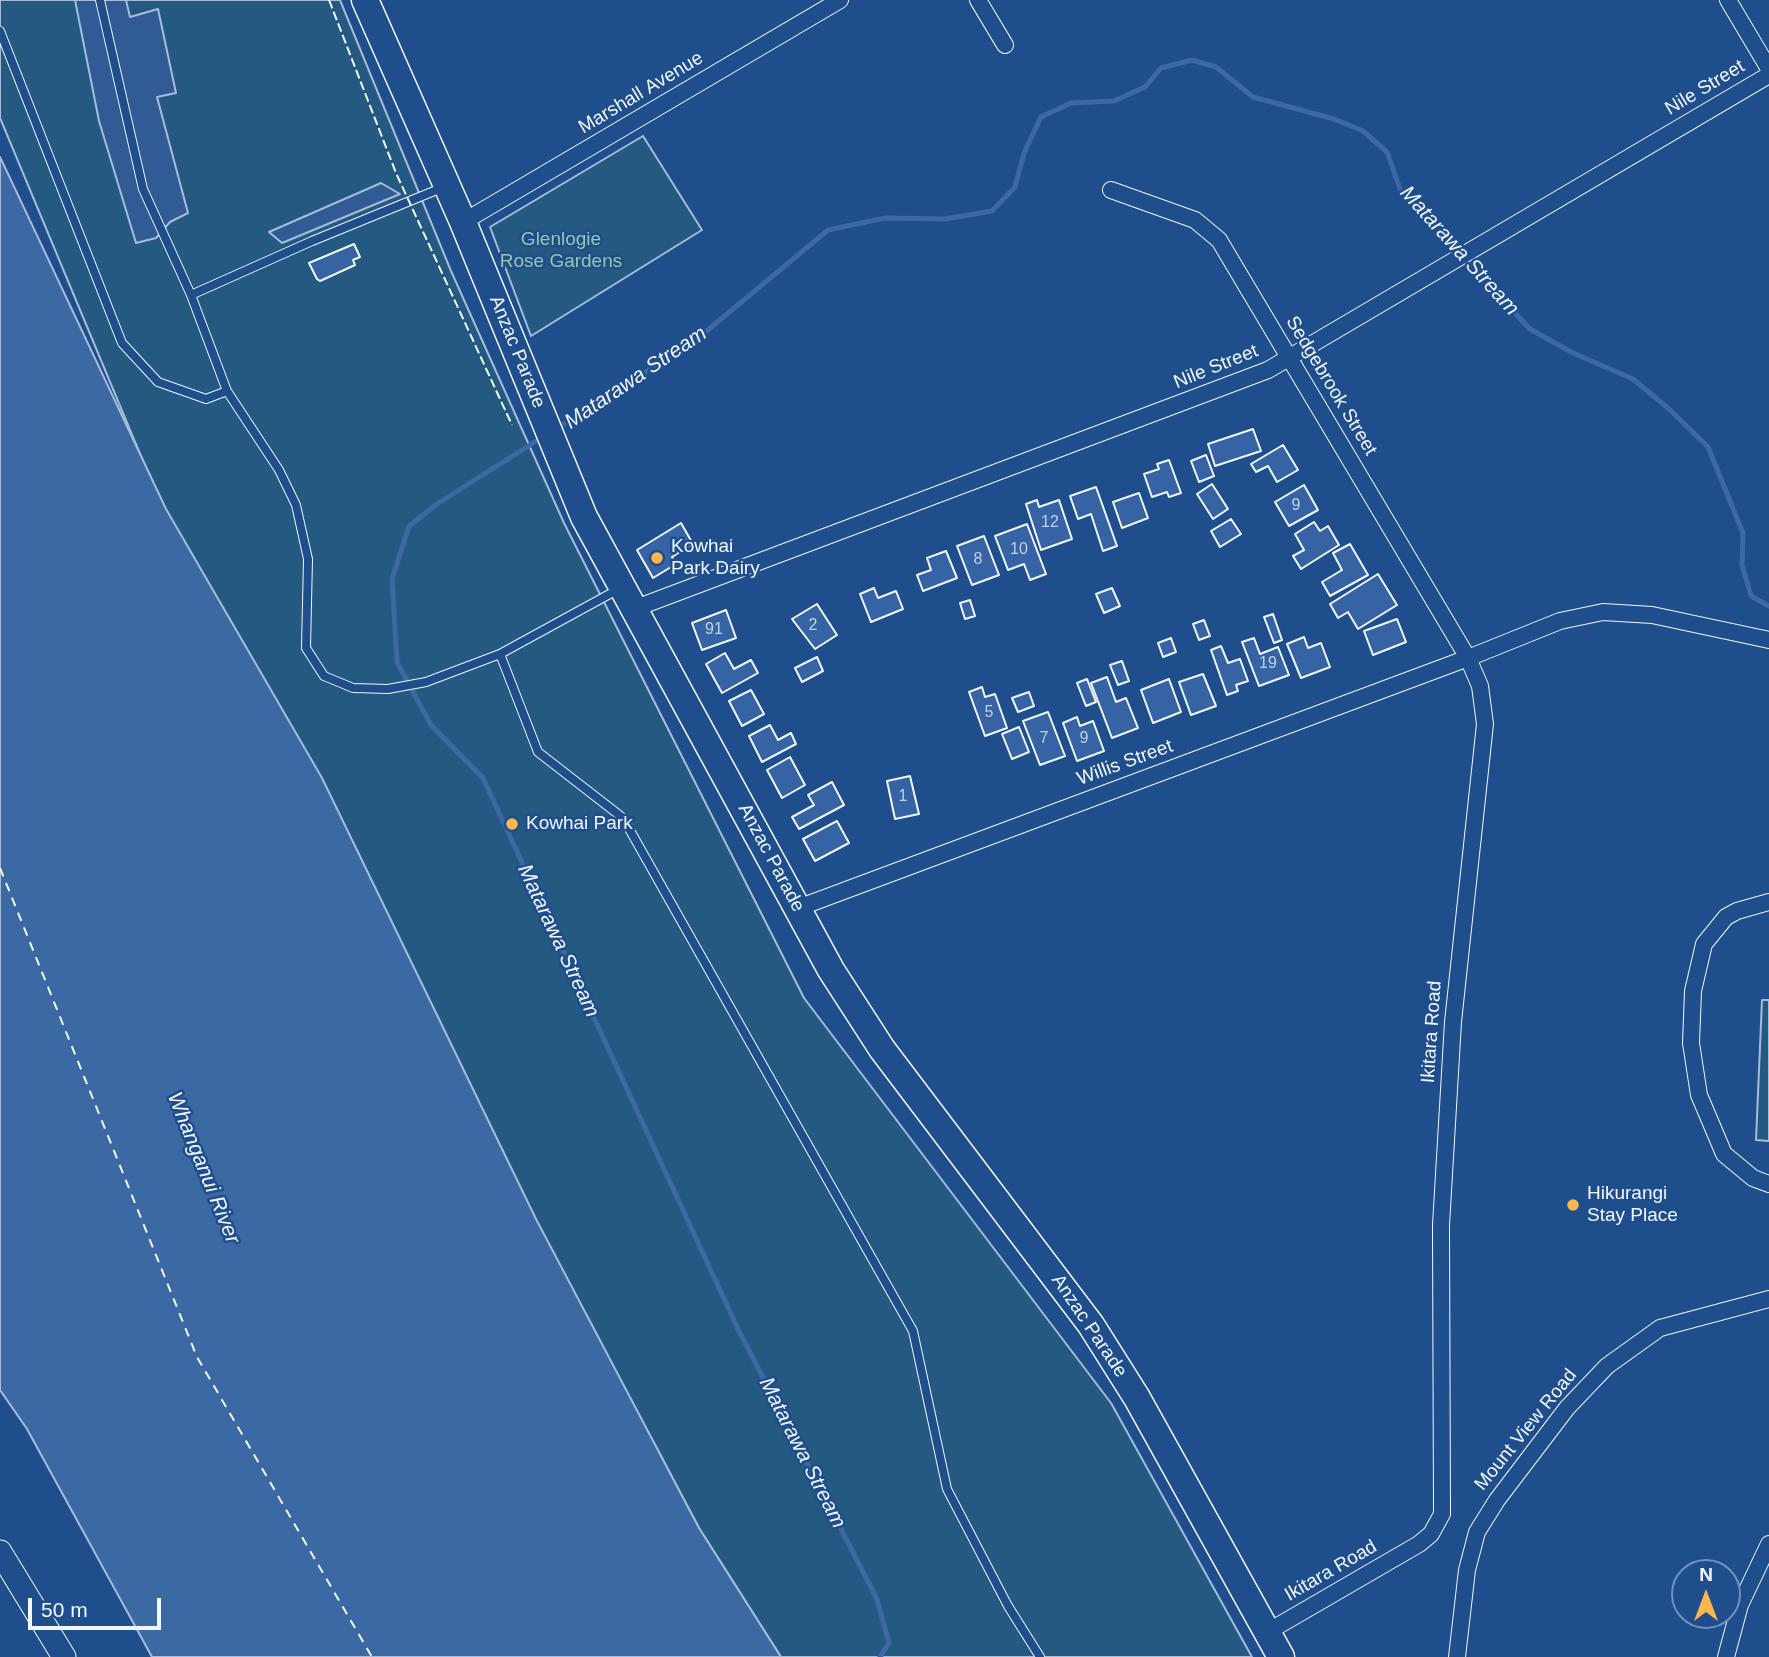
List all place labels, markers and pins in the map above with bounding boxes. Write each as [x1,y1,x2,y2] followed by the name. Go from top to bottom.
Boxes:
[671,536,760,580] place label: Kowhai Park Dairy
[649,550,665,566] marker: Kowhai Park Dairy
[526,813,633,835] place label: Kowhai Park
[504,816,520,832] marker: Kowhai Park
[1587,1183,1678,1227] place label: Hikurangi Stay Place
[1565,1197,1581,1213] marker: Hikurangi Stay Place

